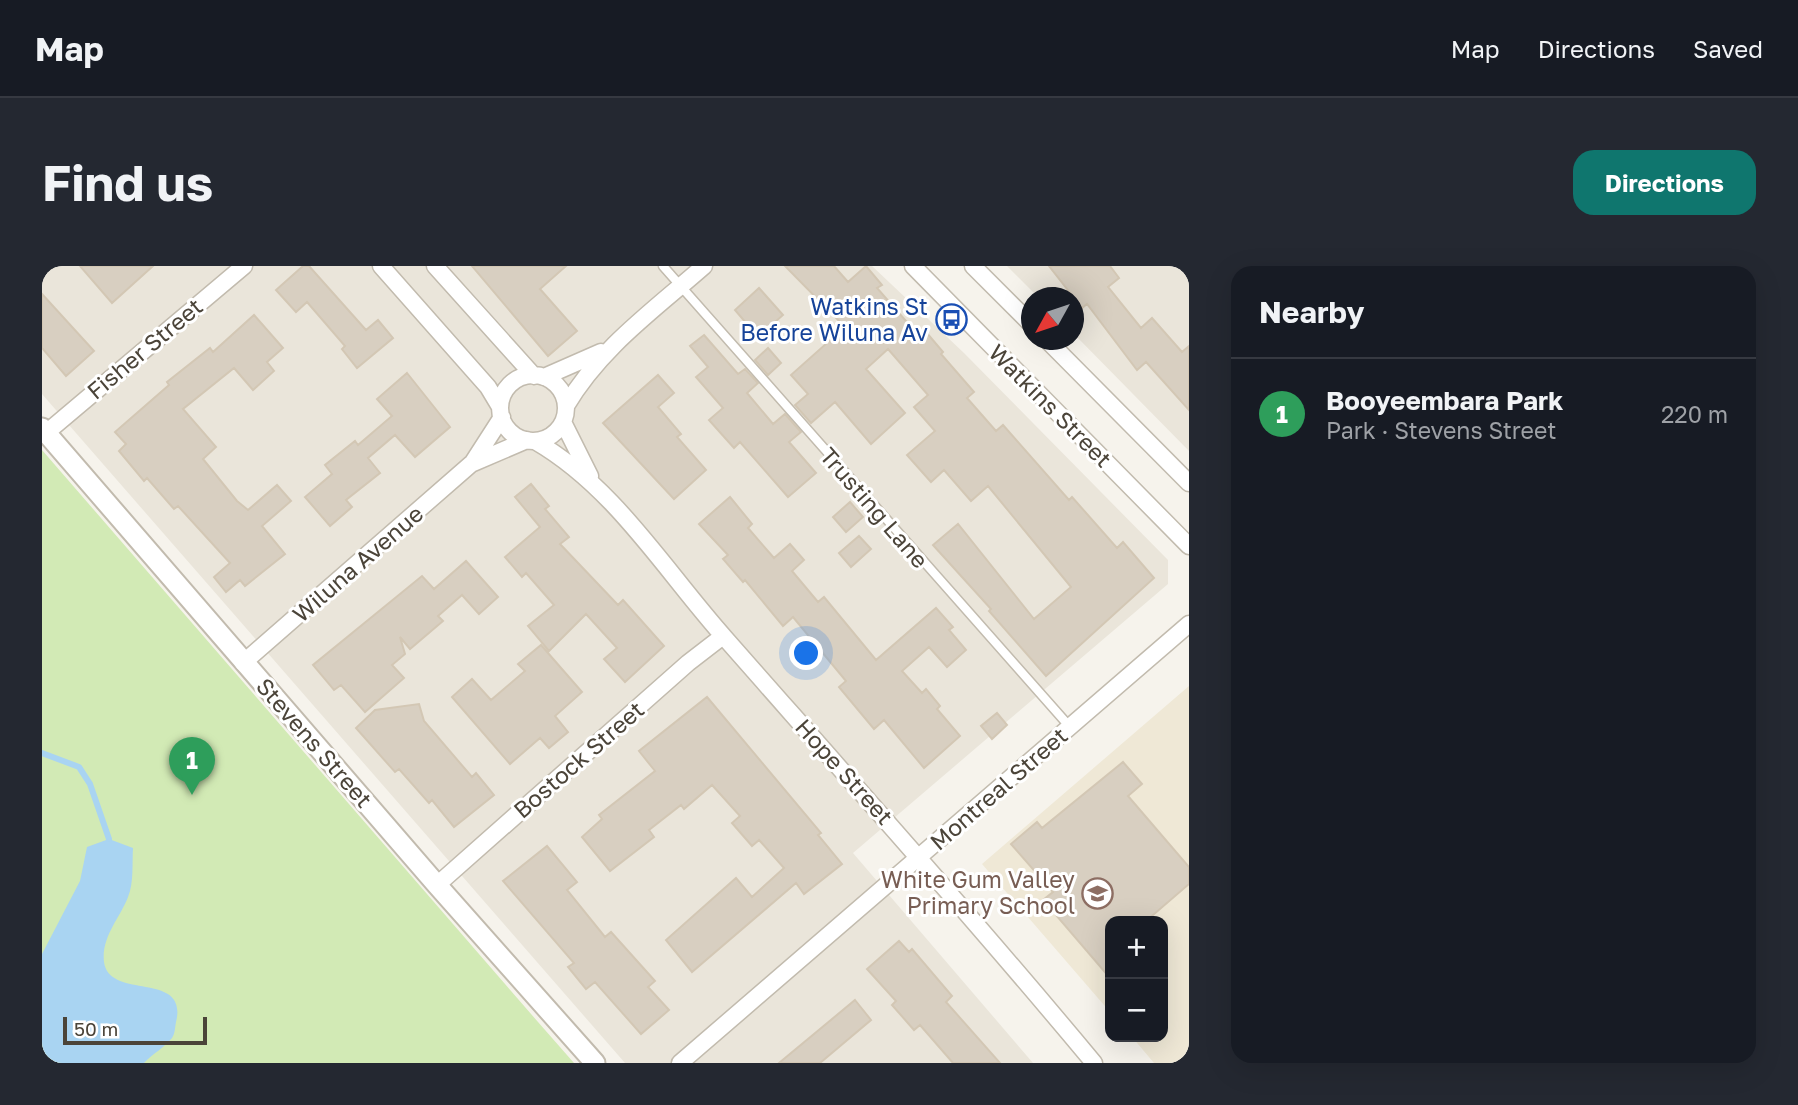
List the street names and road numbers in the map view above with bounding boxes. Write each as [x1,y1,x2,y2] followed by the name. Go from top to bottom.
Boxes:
[81,292,208,405] street label: Fisher Street
[983,338,1118,473] street label: Watkins Street
[815,441,935,573] street label: Trusting Lane
[286,499,428,627] street label: Wiluna Avenue
[251,672,379,813] street label: Stevens Street
[507,695,649,824] street label: Bostock Street
[790,713,900,830] street label: Hope Street
[924,721,1073,856] street label: Montreal Street

